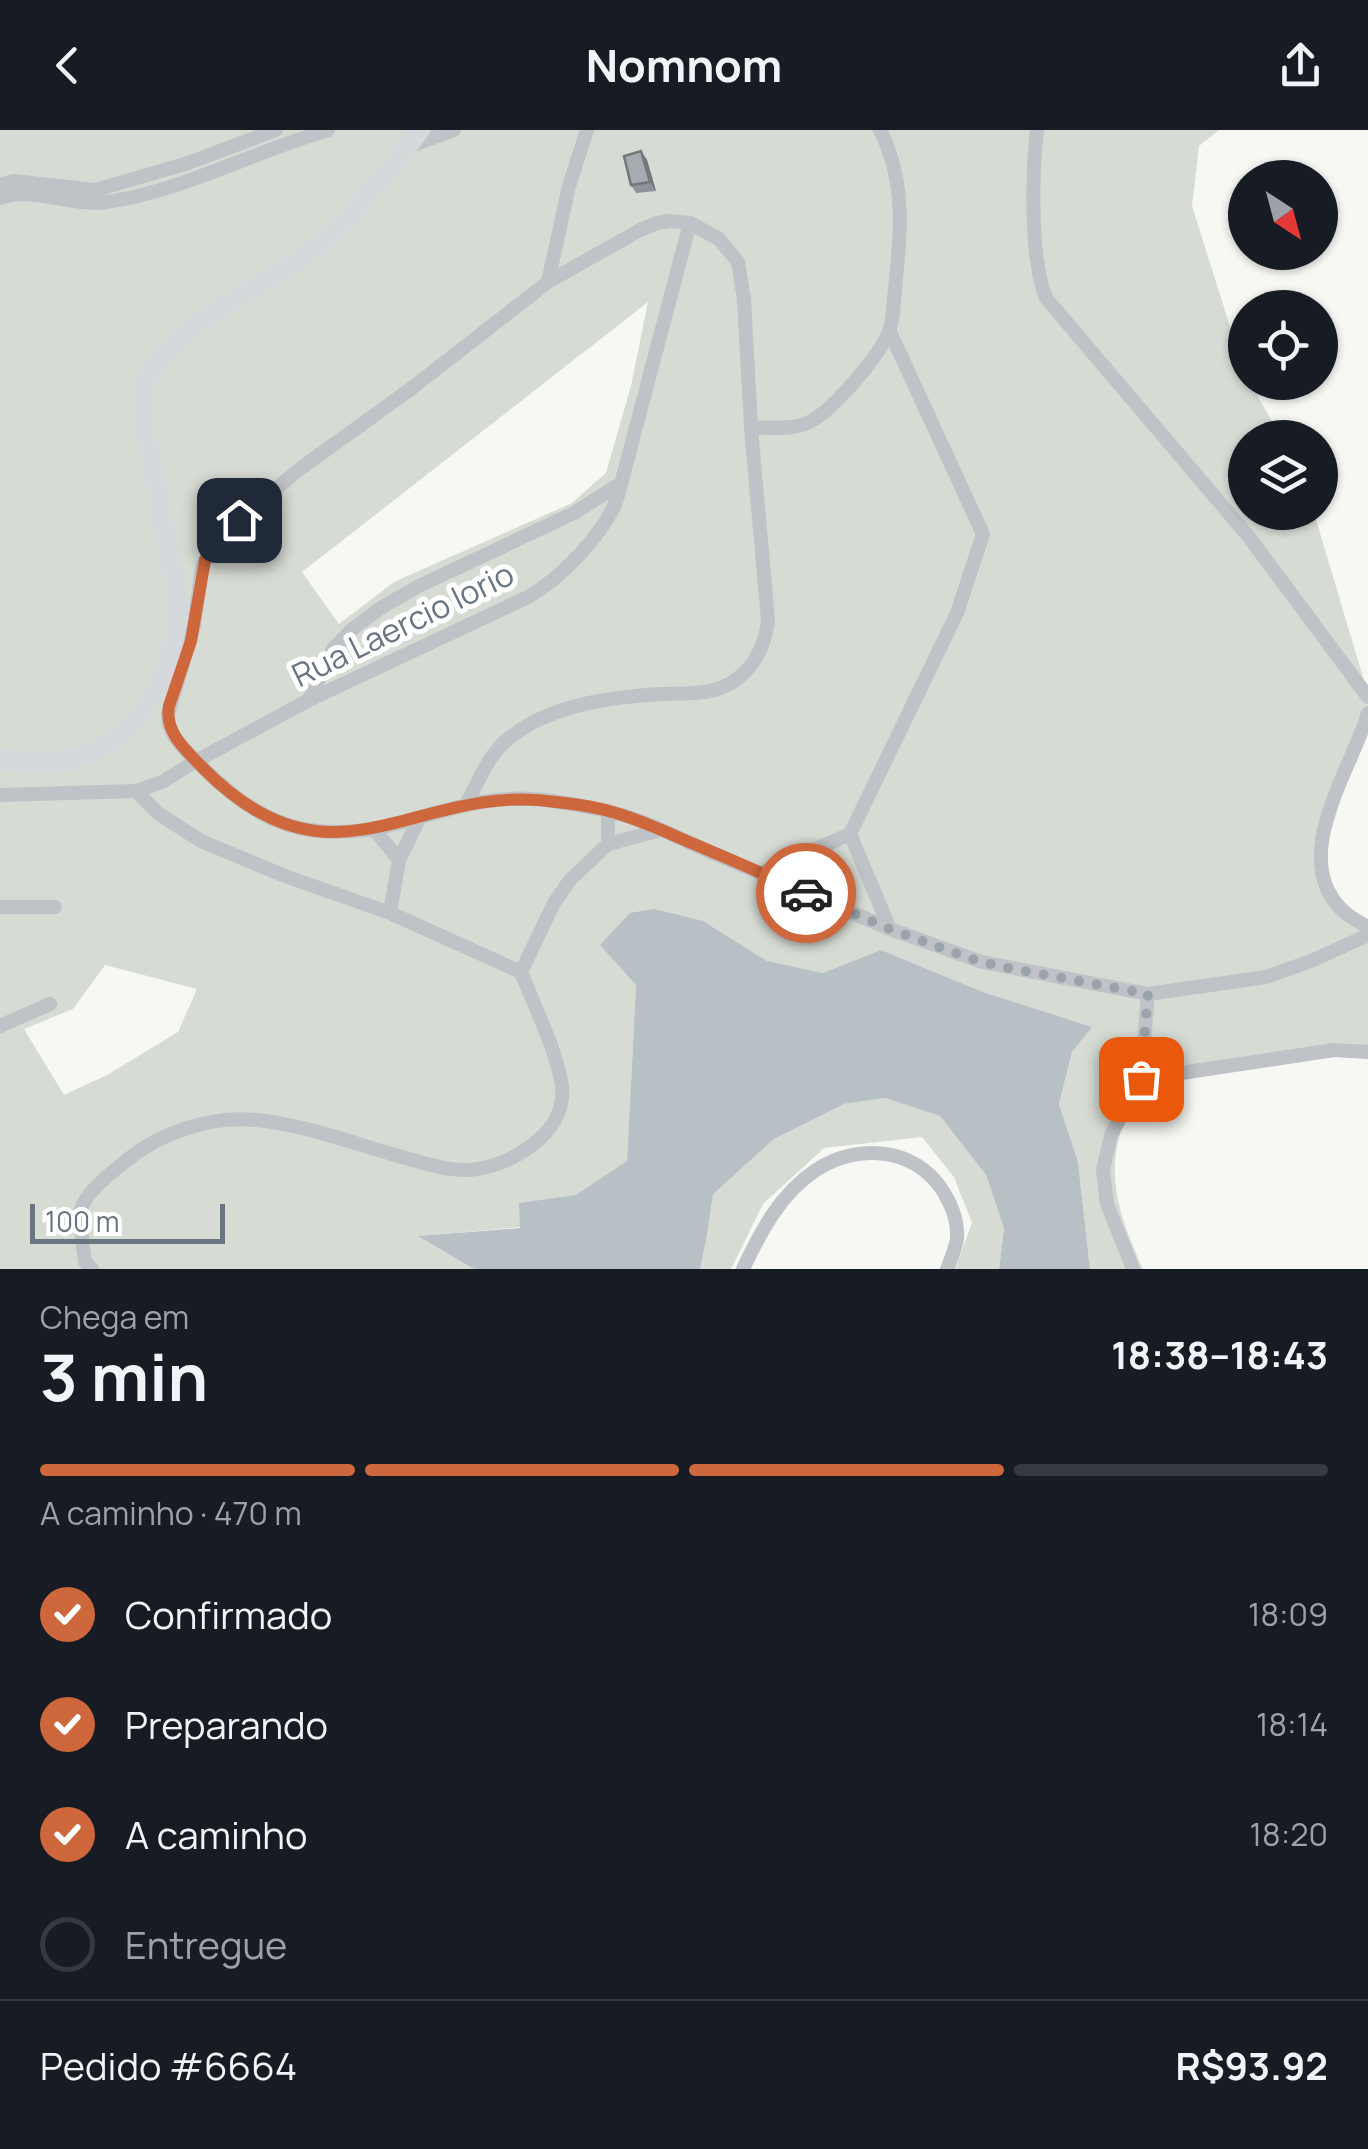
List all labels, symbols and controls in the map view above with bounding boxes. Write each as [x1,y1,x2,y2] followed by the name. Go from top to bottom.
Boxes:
[586,34,782,96] text: Nomnom
[40,38,95,93] icon: back
[1273,38,1328,93] icon: share
[1228,160,1338,270] north arrow
[1228,160,1338,530] map controls
[1228,290,1338,400] button: locate
[1228,420,1338,530] button: layers
[197,478,282,563] pin
[212,493,267,548] icon: home
[284,551,521,697] street label: Rua Laercio Iorio
[756,843,856,943] courier
[779,866,834,921] icon: car
[1099,1037,1184,1122] pin
[1114,1052,1169,1107] icon: bag
[30,1199,225,1244] scale bar
[45,1202,119,1240] text: 100 m
[40,1295,189,1339] text: Chega em
[1111,1328,1328,1380] text: 18:38–18:43
[40,1332,208,1421] text: 3 min
[40,1491,302,1535] text: A caminho · 470 m
[40,1587,95,1642] icon: check
[125,1588,332,1640] text: Confirmado
[1248,1592,1328,1636] text: 18:09
[40,1697,95,1752] icon: check
[125,1698,328,1750] text: Preparando
[1256,1702,1328,1746] text: 18:14
[40,1807,95,1862] icon: check
[125,1808,307,1860] text: A caminho
[1250,1812,1328,1856] text: 18:20
[125,1918,287,1970] text: Entregue
[40,2039,297,2091] text: Pedido #6664
[1176,2039,1328,2091] text: R$93.92

